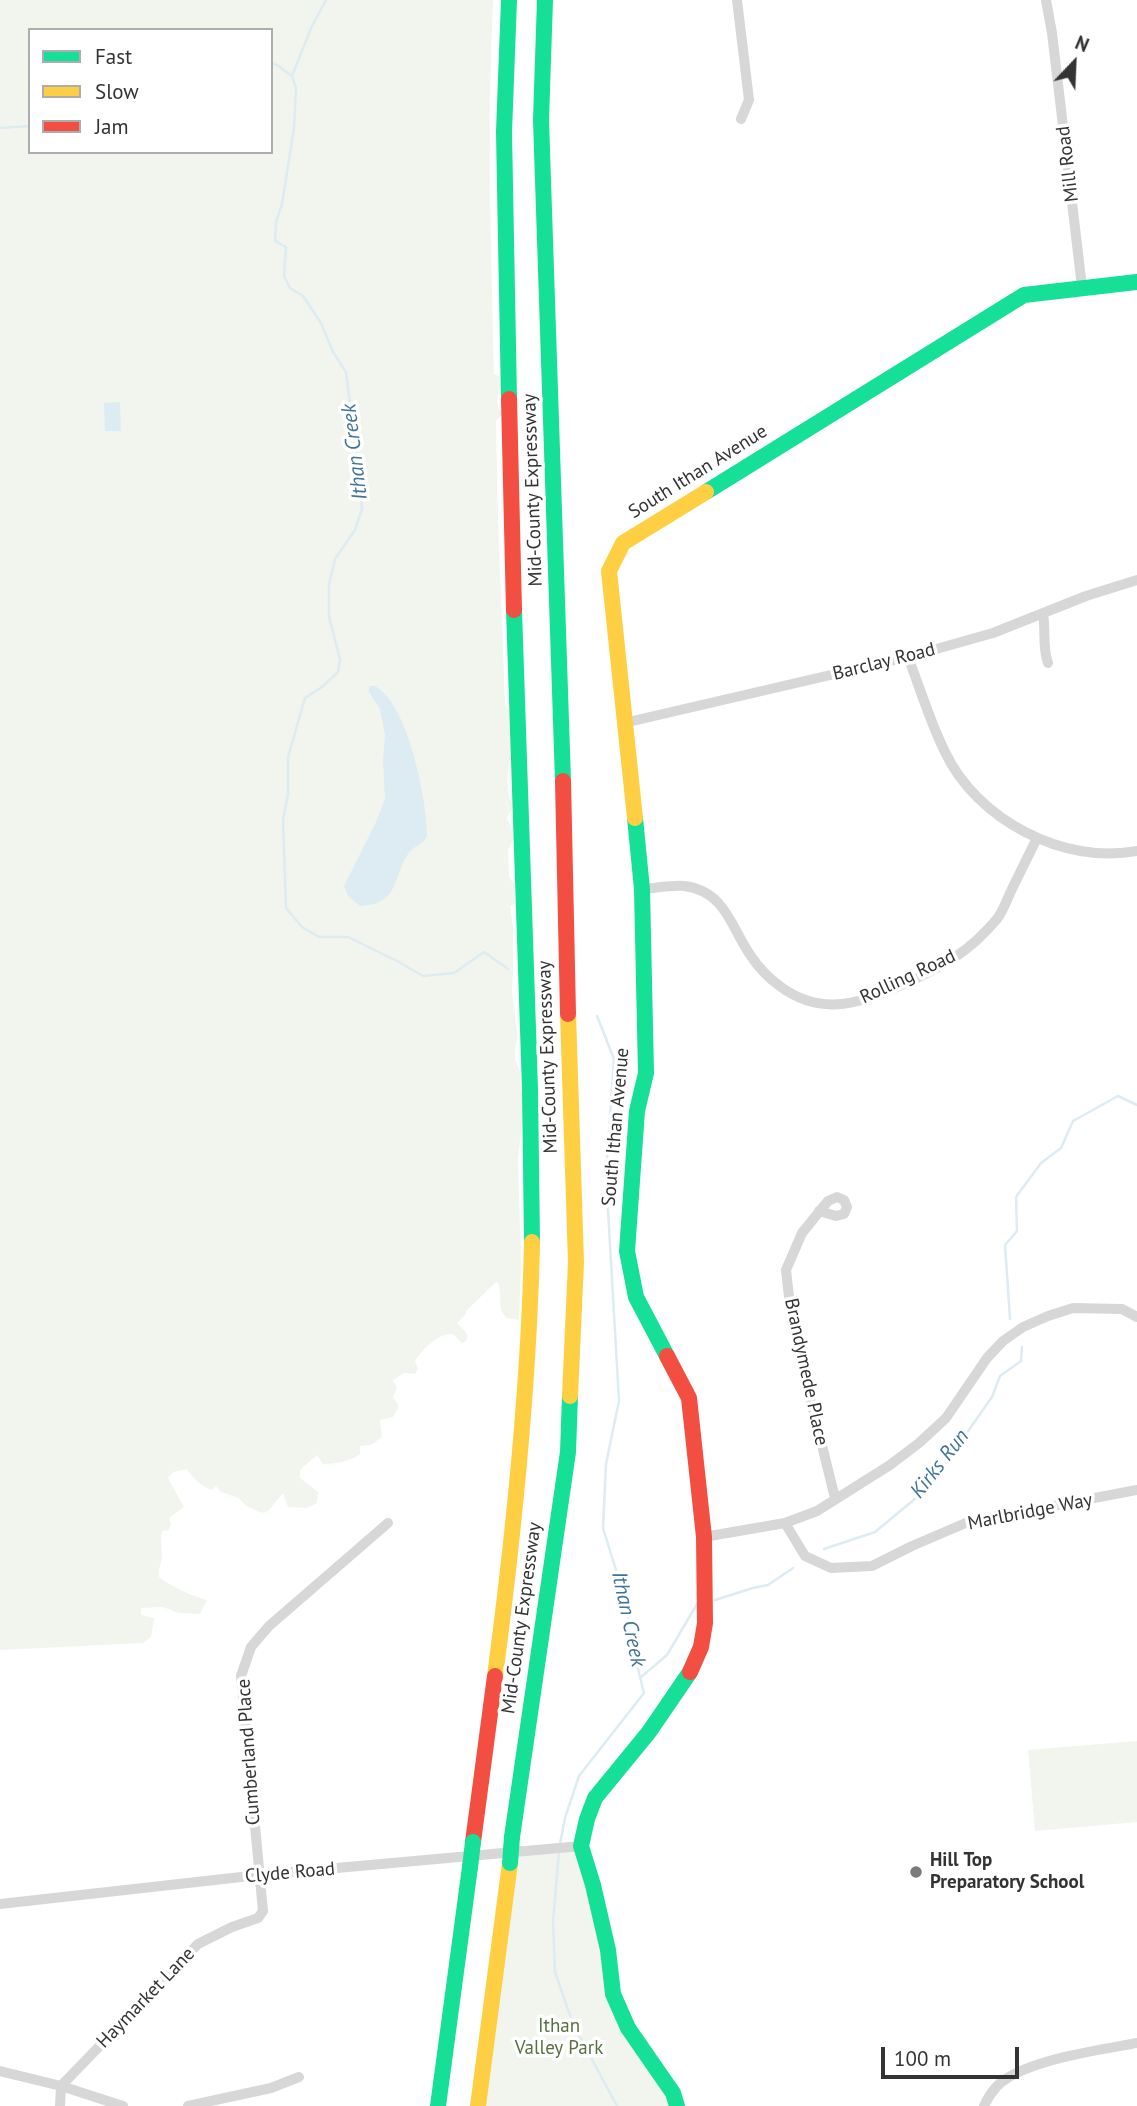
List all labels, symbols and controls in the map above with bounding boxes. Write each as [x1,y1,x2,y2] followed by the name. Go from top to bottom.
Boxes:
[28,28,273,154] legend
[1039,28,1109,98] north arrow
[1072,30,1093,57] text: N
[95,43,132,70] text: Fast
[95,78,139,105] text: Slow
[95,113,129,140] text: Jam
[1052,125,1084,203] street label: Mill Road
[518,393,548,587] street label: Mid-County Expressway
[337,402,373,502] water label: Ithan Creek
[625,420,771,524] street label: South Ithan Avenue
[830,638,938,686] street label: Barclay Road
[857,945,959,1009] street label: Rolling Road
[533,960,563,1154] street label: Mid-County Expressway
[598,1047,634,1207] street label: South Ithan Avenue
[779,1296,833,1448] street label: Brandymede Place
[905,1425,975,1503] water label: Kirks Run
[966,1489,1094,1535] street label: Marlbridge Way
[497,1521,547,1715] street label: Mid-County Expressway
[606,1569,650,1669] water label: Ithan Creek
[233,1678,265,1826] street label: Cumberland Place
[930,1850,1084,1894] place label: Hill Top Preparatory School
[244,1858,336,1888] street label: Clyde Road
[908,1864,924,1880] marker: Hill Top Preparatory School
[92,1943,200,2053] street label: Haymarket Lane
[515,2016,603,2060] park label: Ithan Valley Park
[885,2032,1023,2076] scale bar
[894,2045,951,2072] text: 100 m

